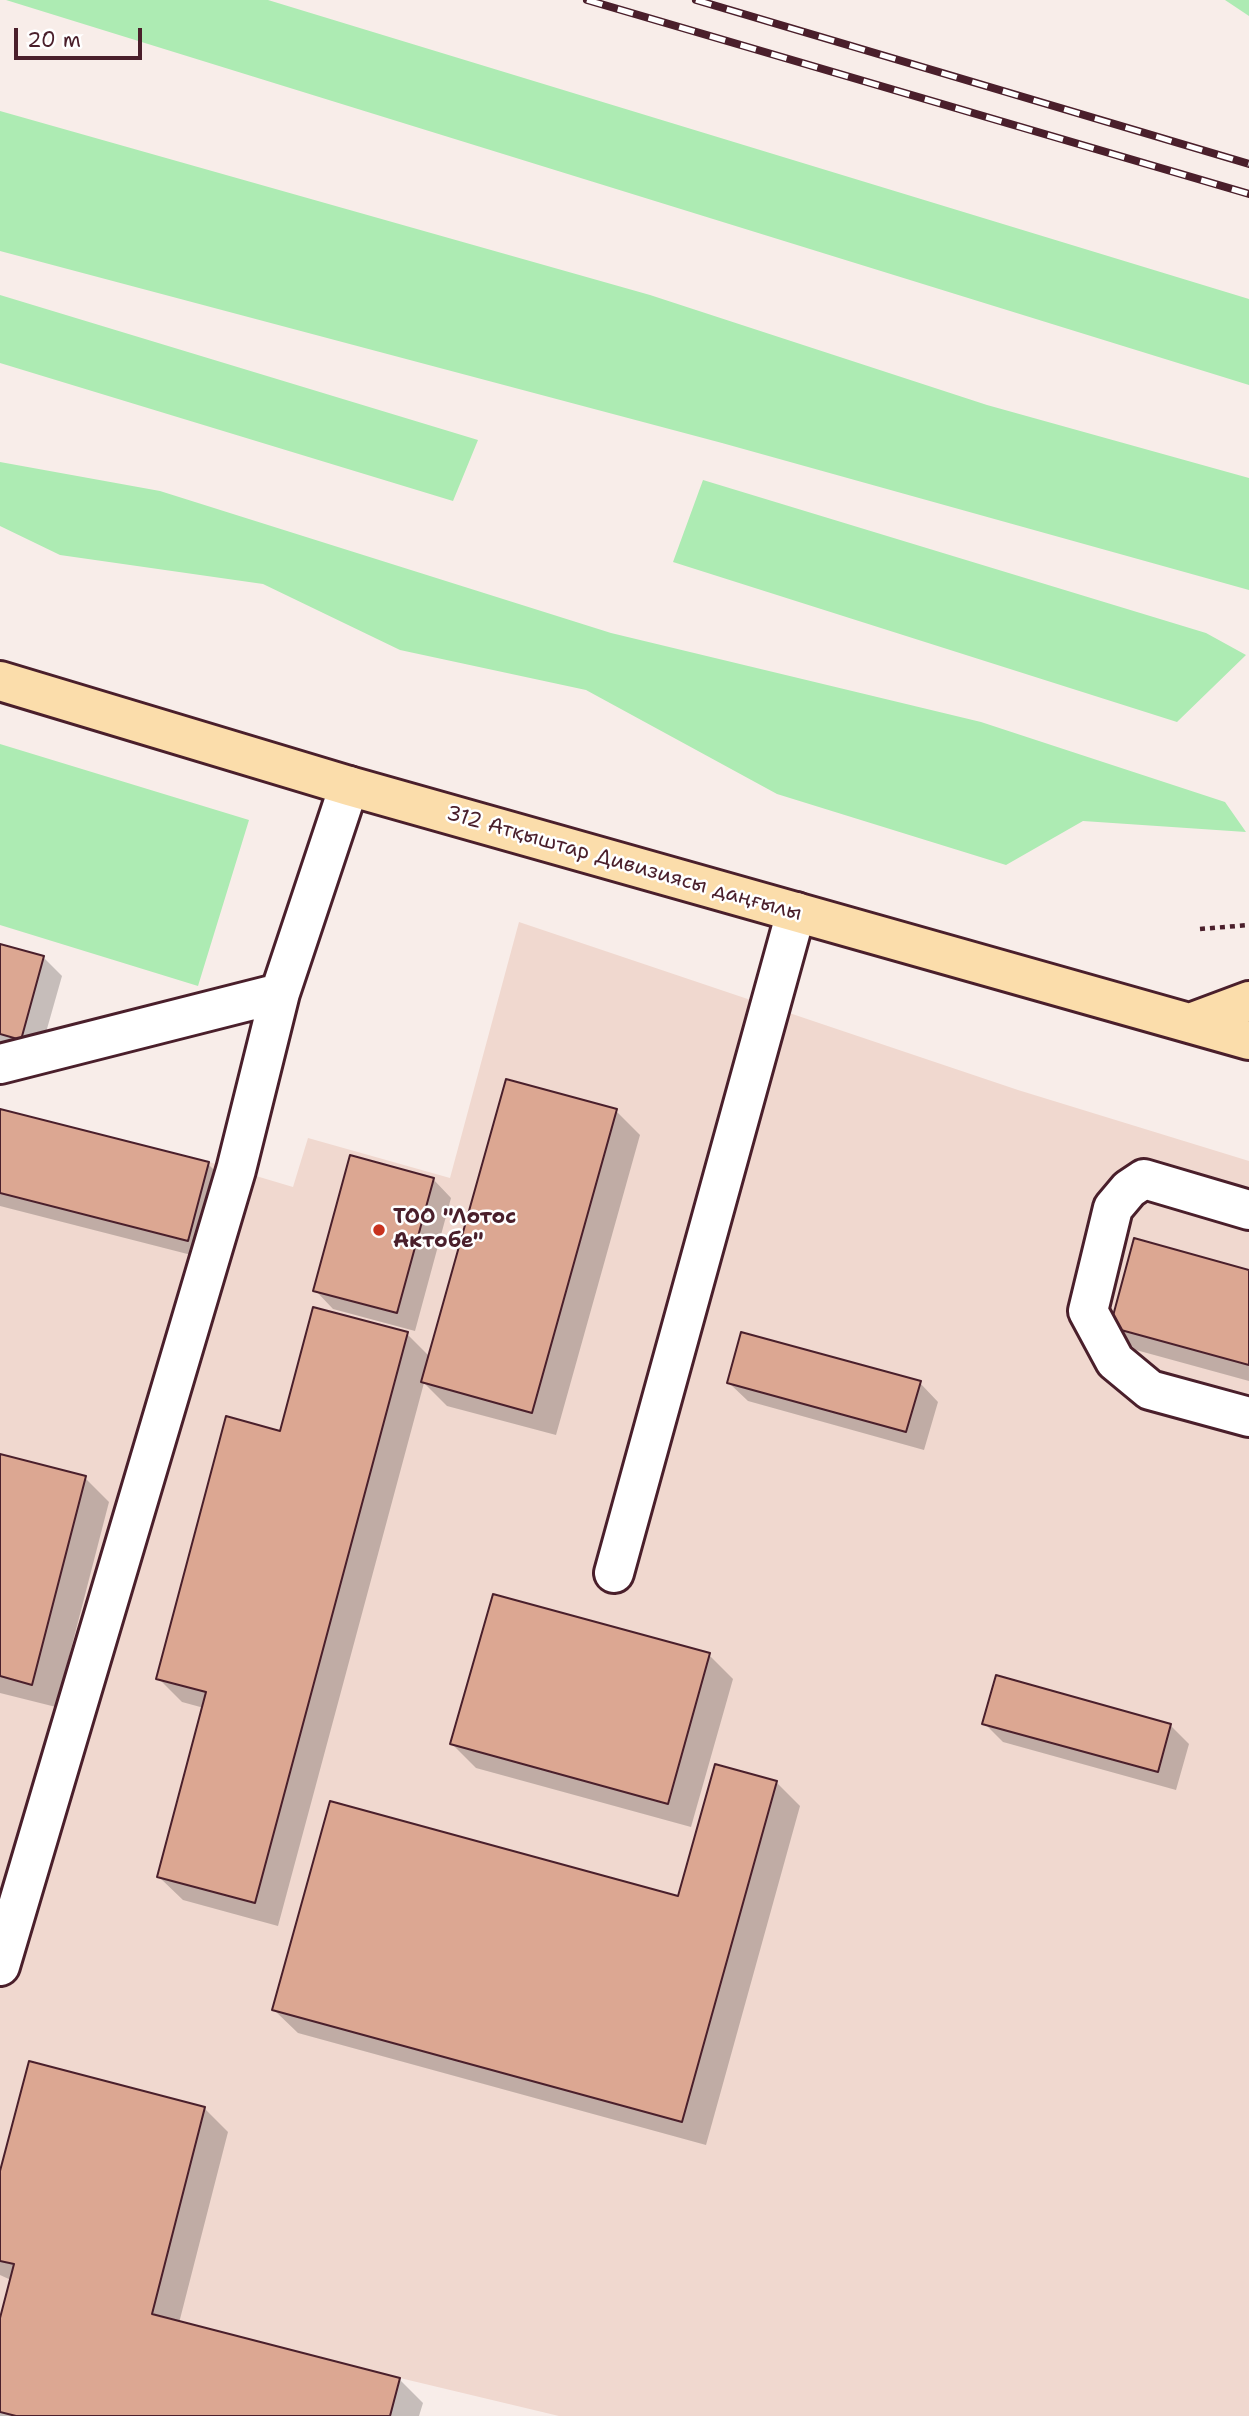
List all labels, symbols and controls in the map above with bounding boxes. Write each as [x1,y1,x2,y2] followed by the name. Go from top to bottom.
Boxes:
[18,14,145,58] scale bar
[27,26,81,54] text: 20 m
[443,801,805,927] street label: 312 Атқыштар Дивизиясы даңғылы
[393,1205,516,1255] place label: ТОО "Лотос Актобе"
[371,1222,387,1238] marker: ТОО "Лотос Актобе"

